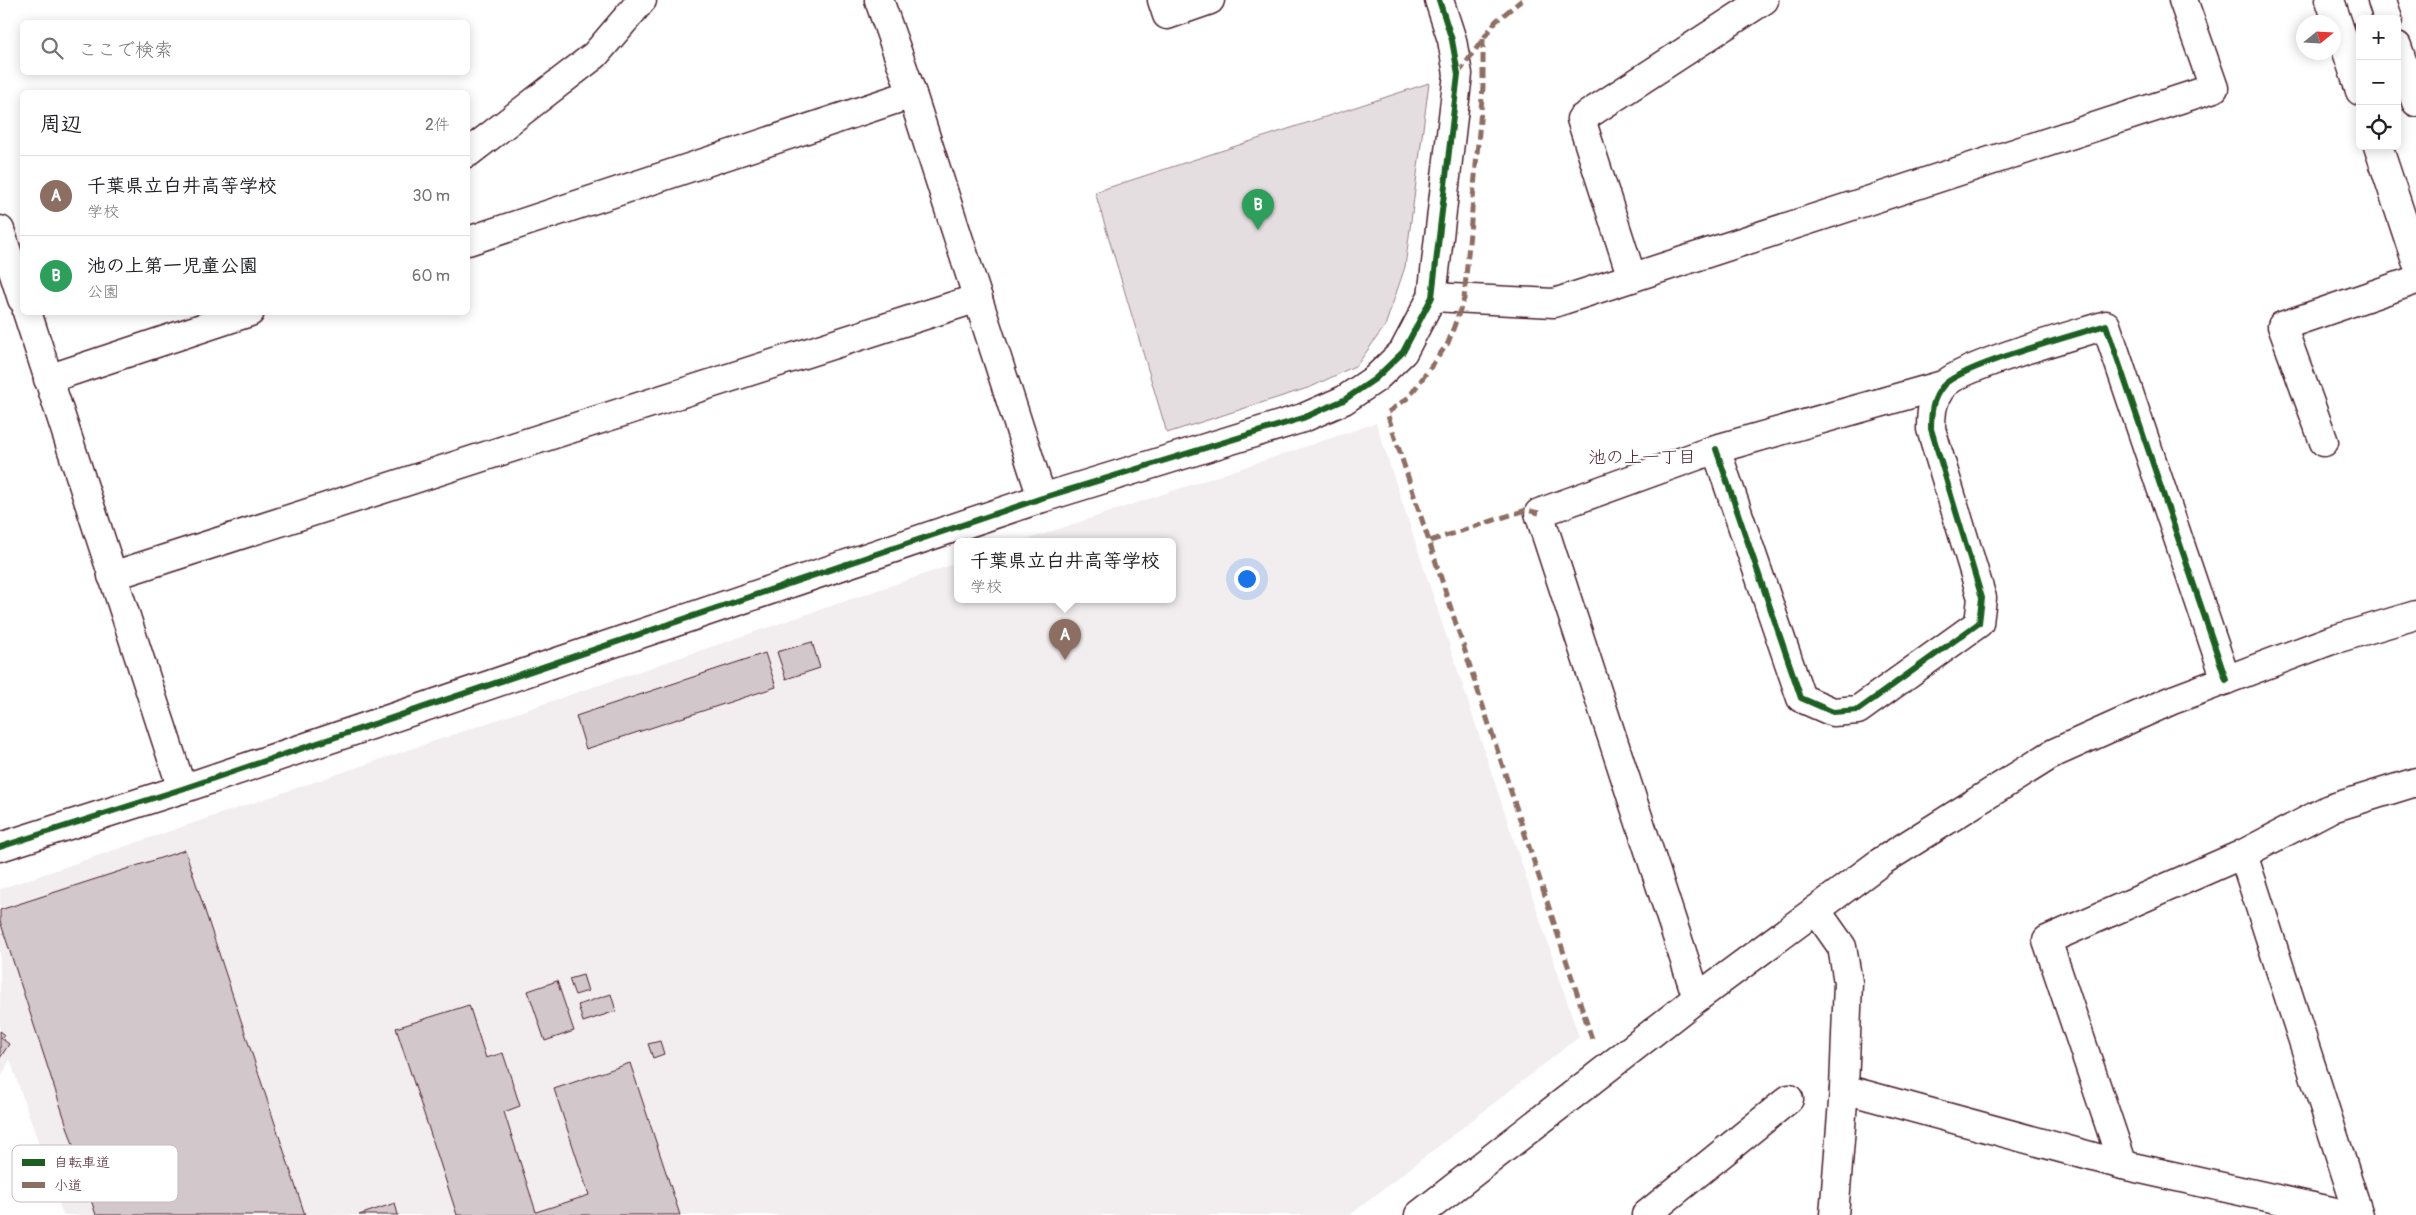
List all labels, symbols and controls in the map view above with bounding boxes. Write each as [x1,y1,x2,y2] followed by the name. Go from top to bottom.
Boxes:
[2296,15,2341,60] north arrow
[2356,15,2401,150] map controls
[2356,15,2401,60] button: +
[20,20,470,75] search box
[38,34,66,62] icon: search
[78,38,173,62] text: ここで検索
[2356,60,2401,105] button: −
[2356,105,2401,150] button: locate
[40,111,82,138] text: 周辺
[425,115,450,135] text: 2件
[87,174,277,198] text: 千葉県立白井高等学校
[51,186,61,206] text: A
[412,186,450,206] text: 30 m
[1242,189,1274,230] pin: B
[87,202,119,222] text: 学校
[87,254,258,278] text: 池の上第一児童公園
[51,266,61,286] text: B
[412,266,450,286] text: 60 m
[87,282,119,302] text: 公園
[1588,446,1696,469] district label: 池の上一丁目
[954,538,1176,603] popup
[970,549,1160,573] text: 千葉県立白井高等学校
[1234,566,1260,592] your location
[970,577,1002,597] text: 学校
[1049,619,1081,660] pin: A
[12,1145,178,1202] legend
[54,1154,110,1171] text: 自転車道
[54,1177,82,1194] text: 小道

